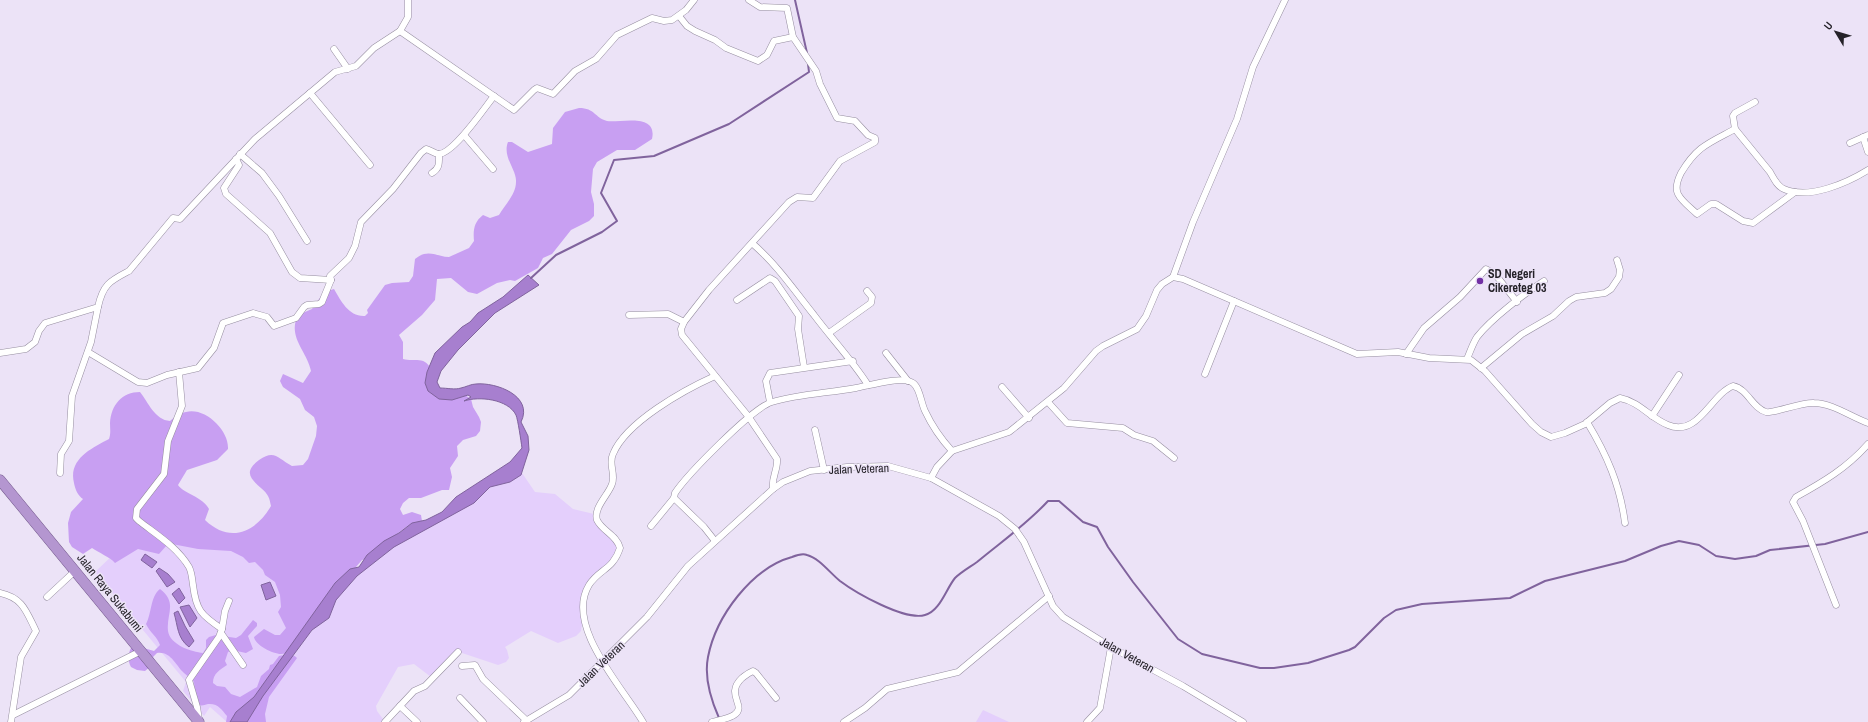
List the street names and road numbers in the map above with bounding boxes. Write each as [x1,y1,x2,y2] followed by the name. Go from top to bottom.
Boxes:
[829,460,889,478] street label: Jalan Veteran
[73,551,147,635] street label: Jalan Raya Sukabumi
[1097,633,1157,677] street label: Jalan Veteran
[574,637,628,691] street label: Jalan Veteran

